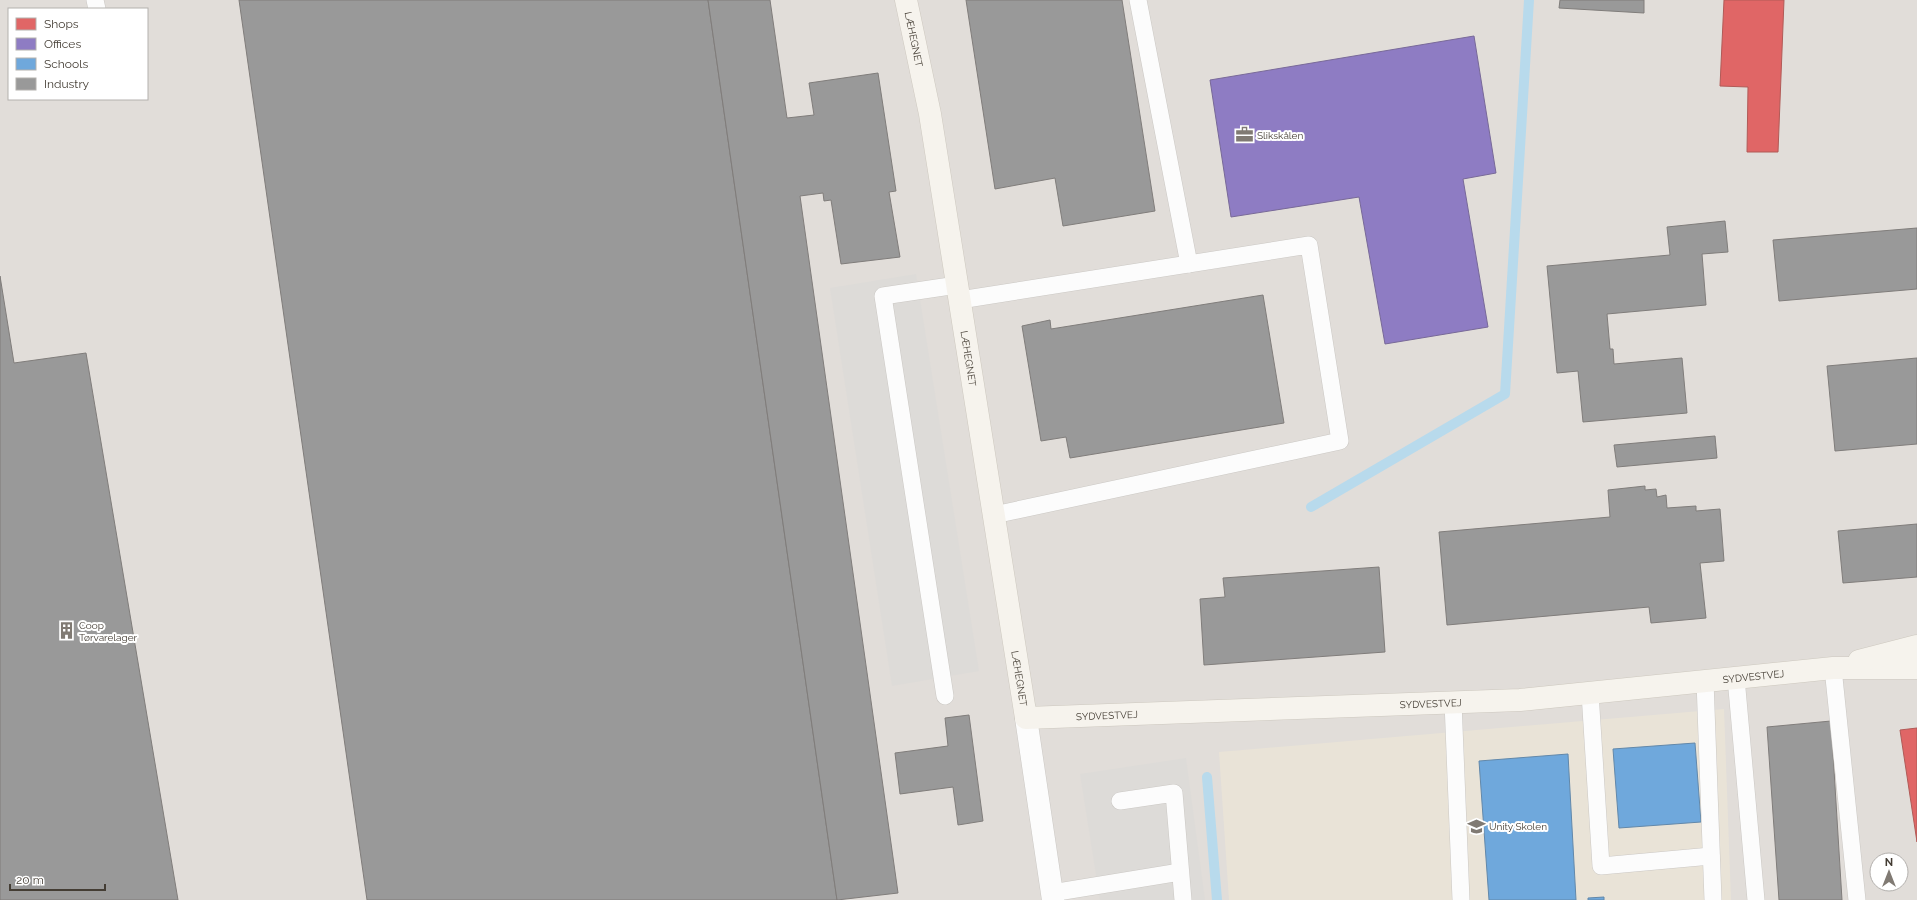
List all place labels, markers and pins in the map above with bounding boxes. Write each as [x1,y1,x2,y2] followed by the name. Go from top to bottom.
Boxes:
[1234,125,1254,145] office icon: Slikskålen
[1257,130,1303,141] place label: Slikskålen
[79,620,138,643] place label: Coop Tørvarelager
[56,621,76,641] building icon: Coop Tørvarelager
[1466,816,1486,836] school or university icon: Unity Skolen
[1489,821,1547,832] place label: Unity Skolen

